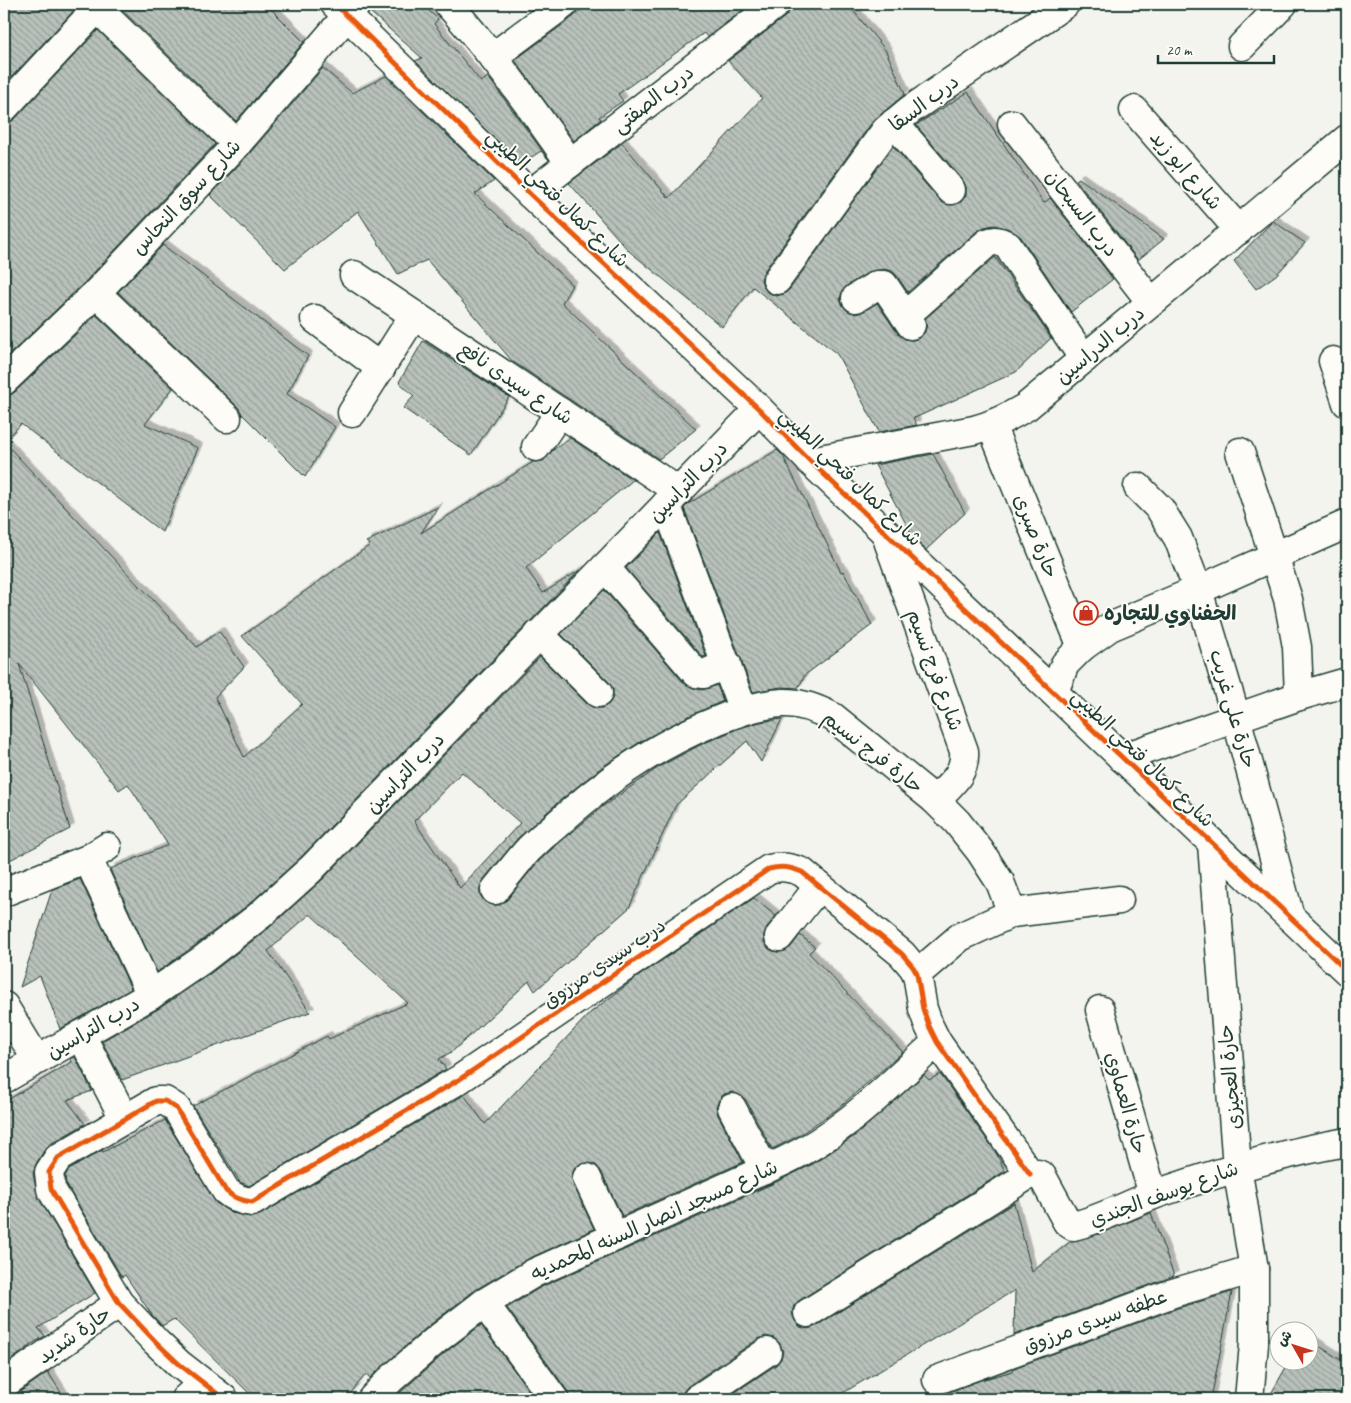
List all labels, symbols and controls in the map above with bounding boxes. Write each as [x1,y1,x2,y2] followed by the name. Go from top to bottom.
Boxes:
[1158,32,1275,64] scale bar
[1166,41,1193,60] text: 20 m
[607,59,699,139] street label: درب الصفتى
[884,69,964,137] street label: درب السقا
[478,123,635,276] street label: شارع كمال فتحي الطيبي
[1144,125,1227,216] street label: شارع ابو زيد
[126,134,247,261] street label: شارع سوق النحاس
[1040,164,1124,262] street label: درب السبحان
[1050,300,1150,390] street label: درب الدراسين
[453,336,578,432] street label: شارع سيدى نافع
[771,402,928,555] street label: شارع كمال فتحي الطيبي
[643,436,733,528] street label: درب التراسين
[1008,490,1064,582] street label: حارة صبرى
[1073,600,1099,626] shop icon: الحفناوي للتجاره
[1104,601,1236,629] place label: الحفناوي للتجاره
[900,606,969,735] street label: شارع فرج نسيم
[1204,647,1262,771] street label: حارة على غريب
[1063,683,1220,836] street label: شارع كمال فتحي الطيبي
[816,705,928,801] street label: حارة فرج نسيم
[360,727,450,819] street label: درب التراسين
[538,913,670,1013] street label: درب سيدى مرزوق
[42,991,144,1065] street label: درب التراسين
[1213,1023,1247,1131] street label: حارة العجيزى
[1098,1049,1153,1158] street label: حارة العماوي
[526,1154,782,1287] street label: شارع مسجد انصار السنه المحمديه
[1086,1155,1243,1234] street label: شارع يوسف الجندي
[1020,1283,1170,1359] street label: عطفه سيدى مرزوق
[32,1301,116,1369] street label: حارة شديد
[1268,1320,1318,1370] north arrow
[1273,1327,1296,1349] text: ش

